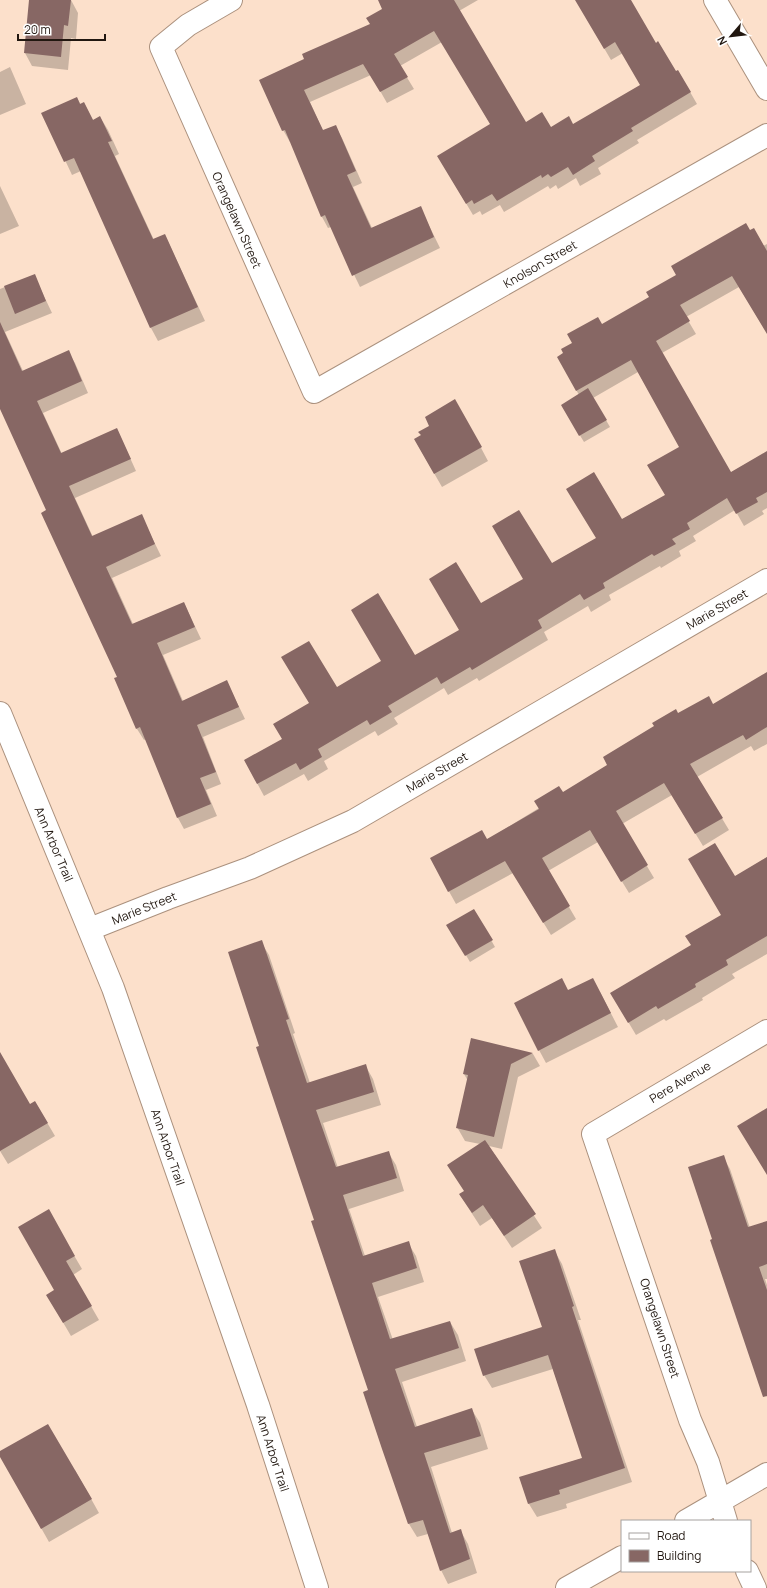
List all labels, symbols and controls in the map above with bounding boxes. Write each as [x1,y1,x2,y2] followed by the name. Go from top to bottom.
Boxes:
[18,16,105,42] scale bar
[711,16,751,56] north arrow
[24,21,51,38] text: 20 m
[713,34,730,48] text: N
[208,169,266,271] street label: Orangelawn Street
[500,236,580,292] street label: Knolson Street
[683,584,751,633] street label: Marie Street
[403,747,471,796] street label: Marie Street
[31,804,77,884] street label: Ann Arbor Trail
[109,887,179,929] street label: Marie Street
[646,1057,714,1107] street label: Pere Avenue
[147,1106,189,1188] street label: Ann Arbor Trail
[636,1276,684,1380] street label: Orangelawn Street
[253,1412,293,1494] street label: Ann Arbor Trail
[621,1520,751,1572] legend
[657,1527,685,1544] text: Road
[657,1547,701,1564] text: Building

